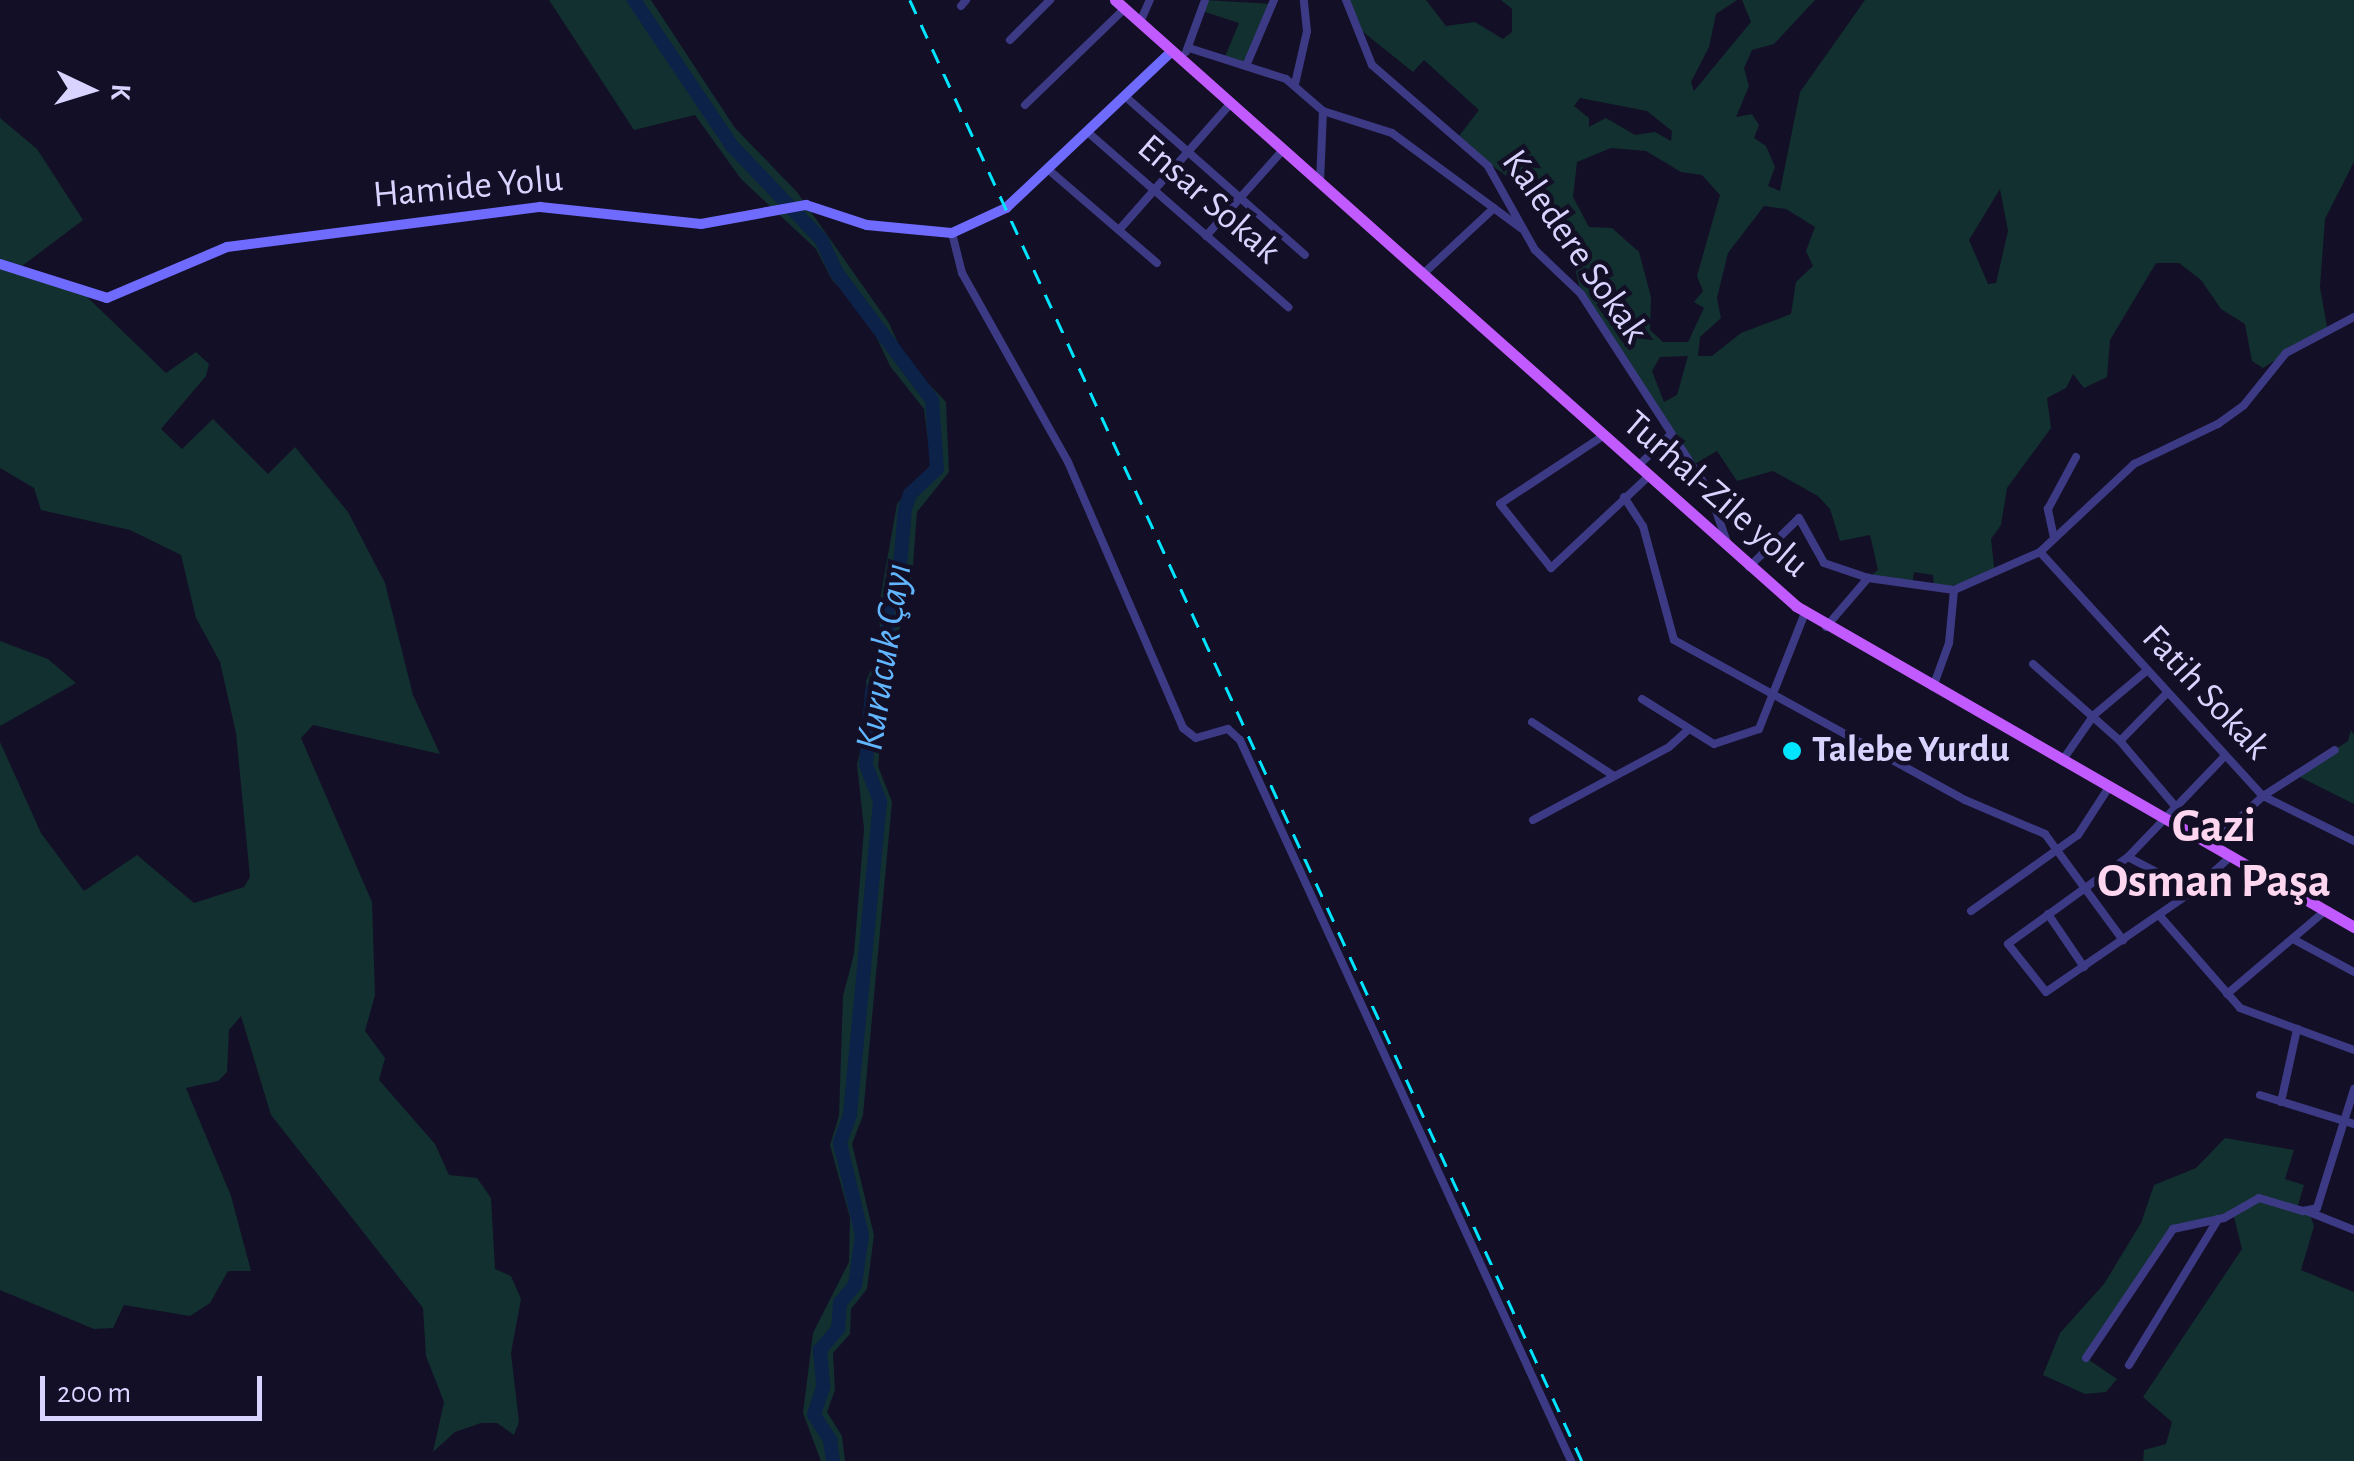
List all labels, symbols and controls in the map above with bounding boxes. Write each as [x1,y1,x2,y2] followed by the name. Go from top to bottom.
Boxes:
[40,40,140,140] north arrow
[105,83,134,101] text: K
[1127,126,1289,274] street label: Ensar Sokak
[1491,142,1657,352] street label: Kaledere Sokak
[371,157,565,219] street label: Hamide Yolu
[1613,402,1817,588] street label: Turhal-Zile yolu
[846,560,922,754] water label: Kurucuk Çayı
[2131,616,2279,770] street label: Fatih Sokak
[1812,728,2010,774] place label: Talebe Yurdu
[1781,740,1803,762] marker: Talebe Yurdu
[2097,798,2331,911] district label: Gazi Osman Paşa
[45,1356,268,1418] scale bar
[57,1378,131,1408] text: 200 m

